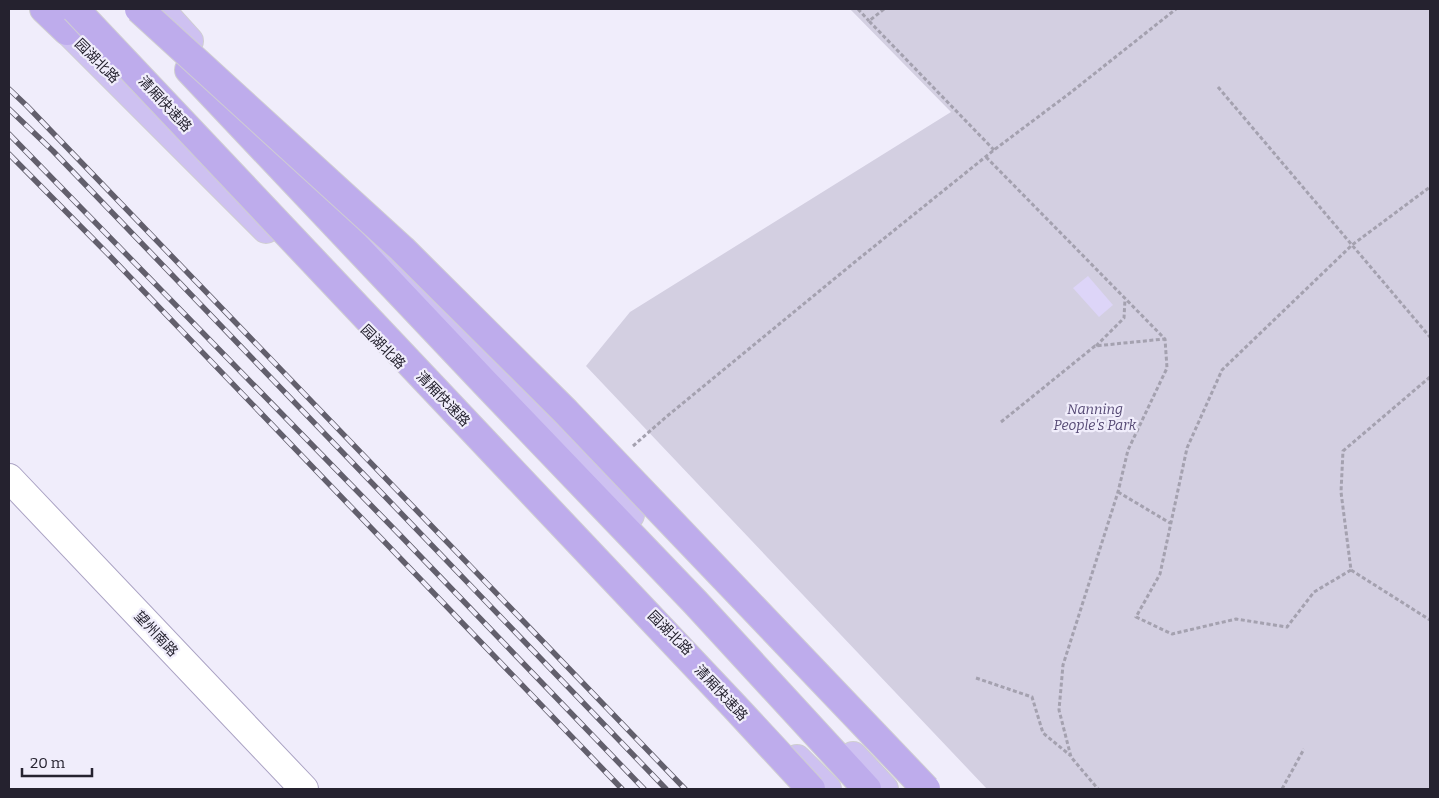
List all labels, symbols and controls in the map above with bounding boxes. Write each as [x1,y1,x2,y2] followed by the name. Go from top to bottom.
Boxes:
[71,35,123,87] street label: 园湖北路
[135,73,195,135] street label: 清厢快速路
[357,321,409,373] street label: 园湖北路
[413,368,473,430] street label: 清厢快速路
[1054,401,1137,434] park label: Nanning People's Park
[644,607,696,659] street label: 园湖北路
[131,608,181,660] street label: 望州南路
[691,662,751,724] street label: 清厢快速路
[22,746,92,778] scale bar
[30,754,66,772] text: 20 m

